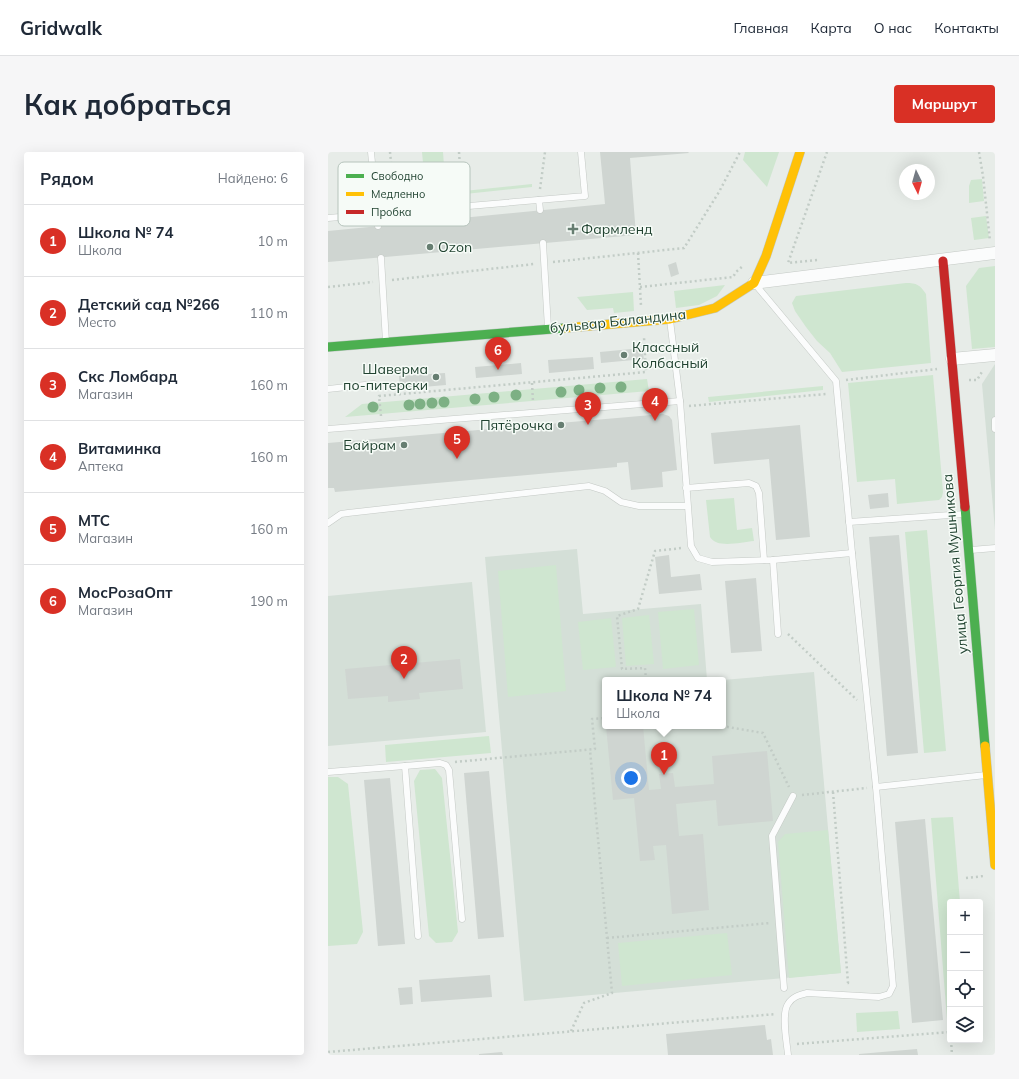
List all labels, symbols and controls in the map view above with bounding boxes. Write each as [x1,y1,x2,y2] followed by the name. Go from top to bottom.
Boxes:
[20,16,102,40] text: Gridwalk
[734,19,789,37] text: Главная
[811,19,852,37] text: Карта
[874,19,912,37] text: О нас
[934,19,999,37] text: Контакты
[894,85,995,123] button: Маршрут
[24,87,232,122] text: Как добраться
[338,162,470,226] legend
[899,164,935,200] north arrow
[40,168,94,189] text: Рядом
[371,169,424,183] text: Свободно
[218,170,288,186] text: Найдено: 6
[371,187,425,201] text: Медленно
[371,205,412,219] text: Пробка
[581,220,653,238] place label: Фармленд
[78,223,174,242] text: Школа № 74
[568,224,578,234] marker: Фармленд
[49,233,57,249] text: 1
[258,233,288,249] text: 10 m
[438,238,472,256] place label: Ozon
[78,242,122,258] text: Школа
[425,242,435,252] marker: Ozon
[78,295,219,314] text: Детский сад №266
[49,305,57,321] text: 2
[250,305,288,321] text: 110 m
[549,305,687,337] street label: бульвар Баландина
[78,314,116,330] text: Место
[485,337,511,370] pin: 6
[632,338,708,372] place label: Классный Колбасный
[619,350,629,360] marker: Классный Колбасный
[343,360,428,394] place label: Шаверма по-питерски
[78,367,177,386] text: Скс Ломбард
[431,372,441,382] marker: Шаверма по-питерски
[49,377,57,393] text: 3
[250,377,288,393] text: 160 m
[78,386,133,402] text: Магазин
[642,388,668,421] pin: 4
[575,392,601,425] pin: 3
[480,416,553,434] place label: Пятёрочка
[556,420,566,430] marker: Пятёрочка
[444,426,470,459] pin: 5
[343,436,396,454] place label: Байрам
[78,439,161,458] text: Витаминка
[399,440,409,450] marker: Байрам
[49,449,57,465] text: 4
[250,449,288,465] text: 160 m
[78,458,123,474] text: Аптека
[938,473,972,655] street label: улица Георгия Мушникова
[78,511,110,530] text: МТС
[49,521,57,537] text: 5
[250,521,288,537] text: 160 m
[78,530,133,546] text: Магазин
[78,583,172,602] text: МосРозаОпт
[49,593,57,609] text: 6
[250,593,288,609] text: 190 m
[78,602,133,618] text: Магазин
[391,646,417,679] pin: 2
[602,677,726,729] popup
[616,686,712,705] text: Школа № 74
[616,705,660,721] text: Школа
[651,742,677,775] pin: 1
[621,768,641,788] your location
[947,899,983,1043] map controls
[947,899,983,935] button: +
[947,935,983,971] button: −
[947,971,983,1007] button: locate
[947,1007,983,1043] button: layers

